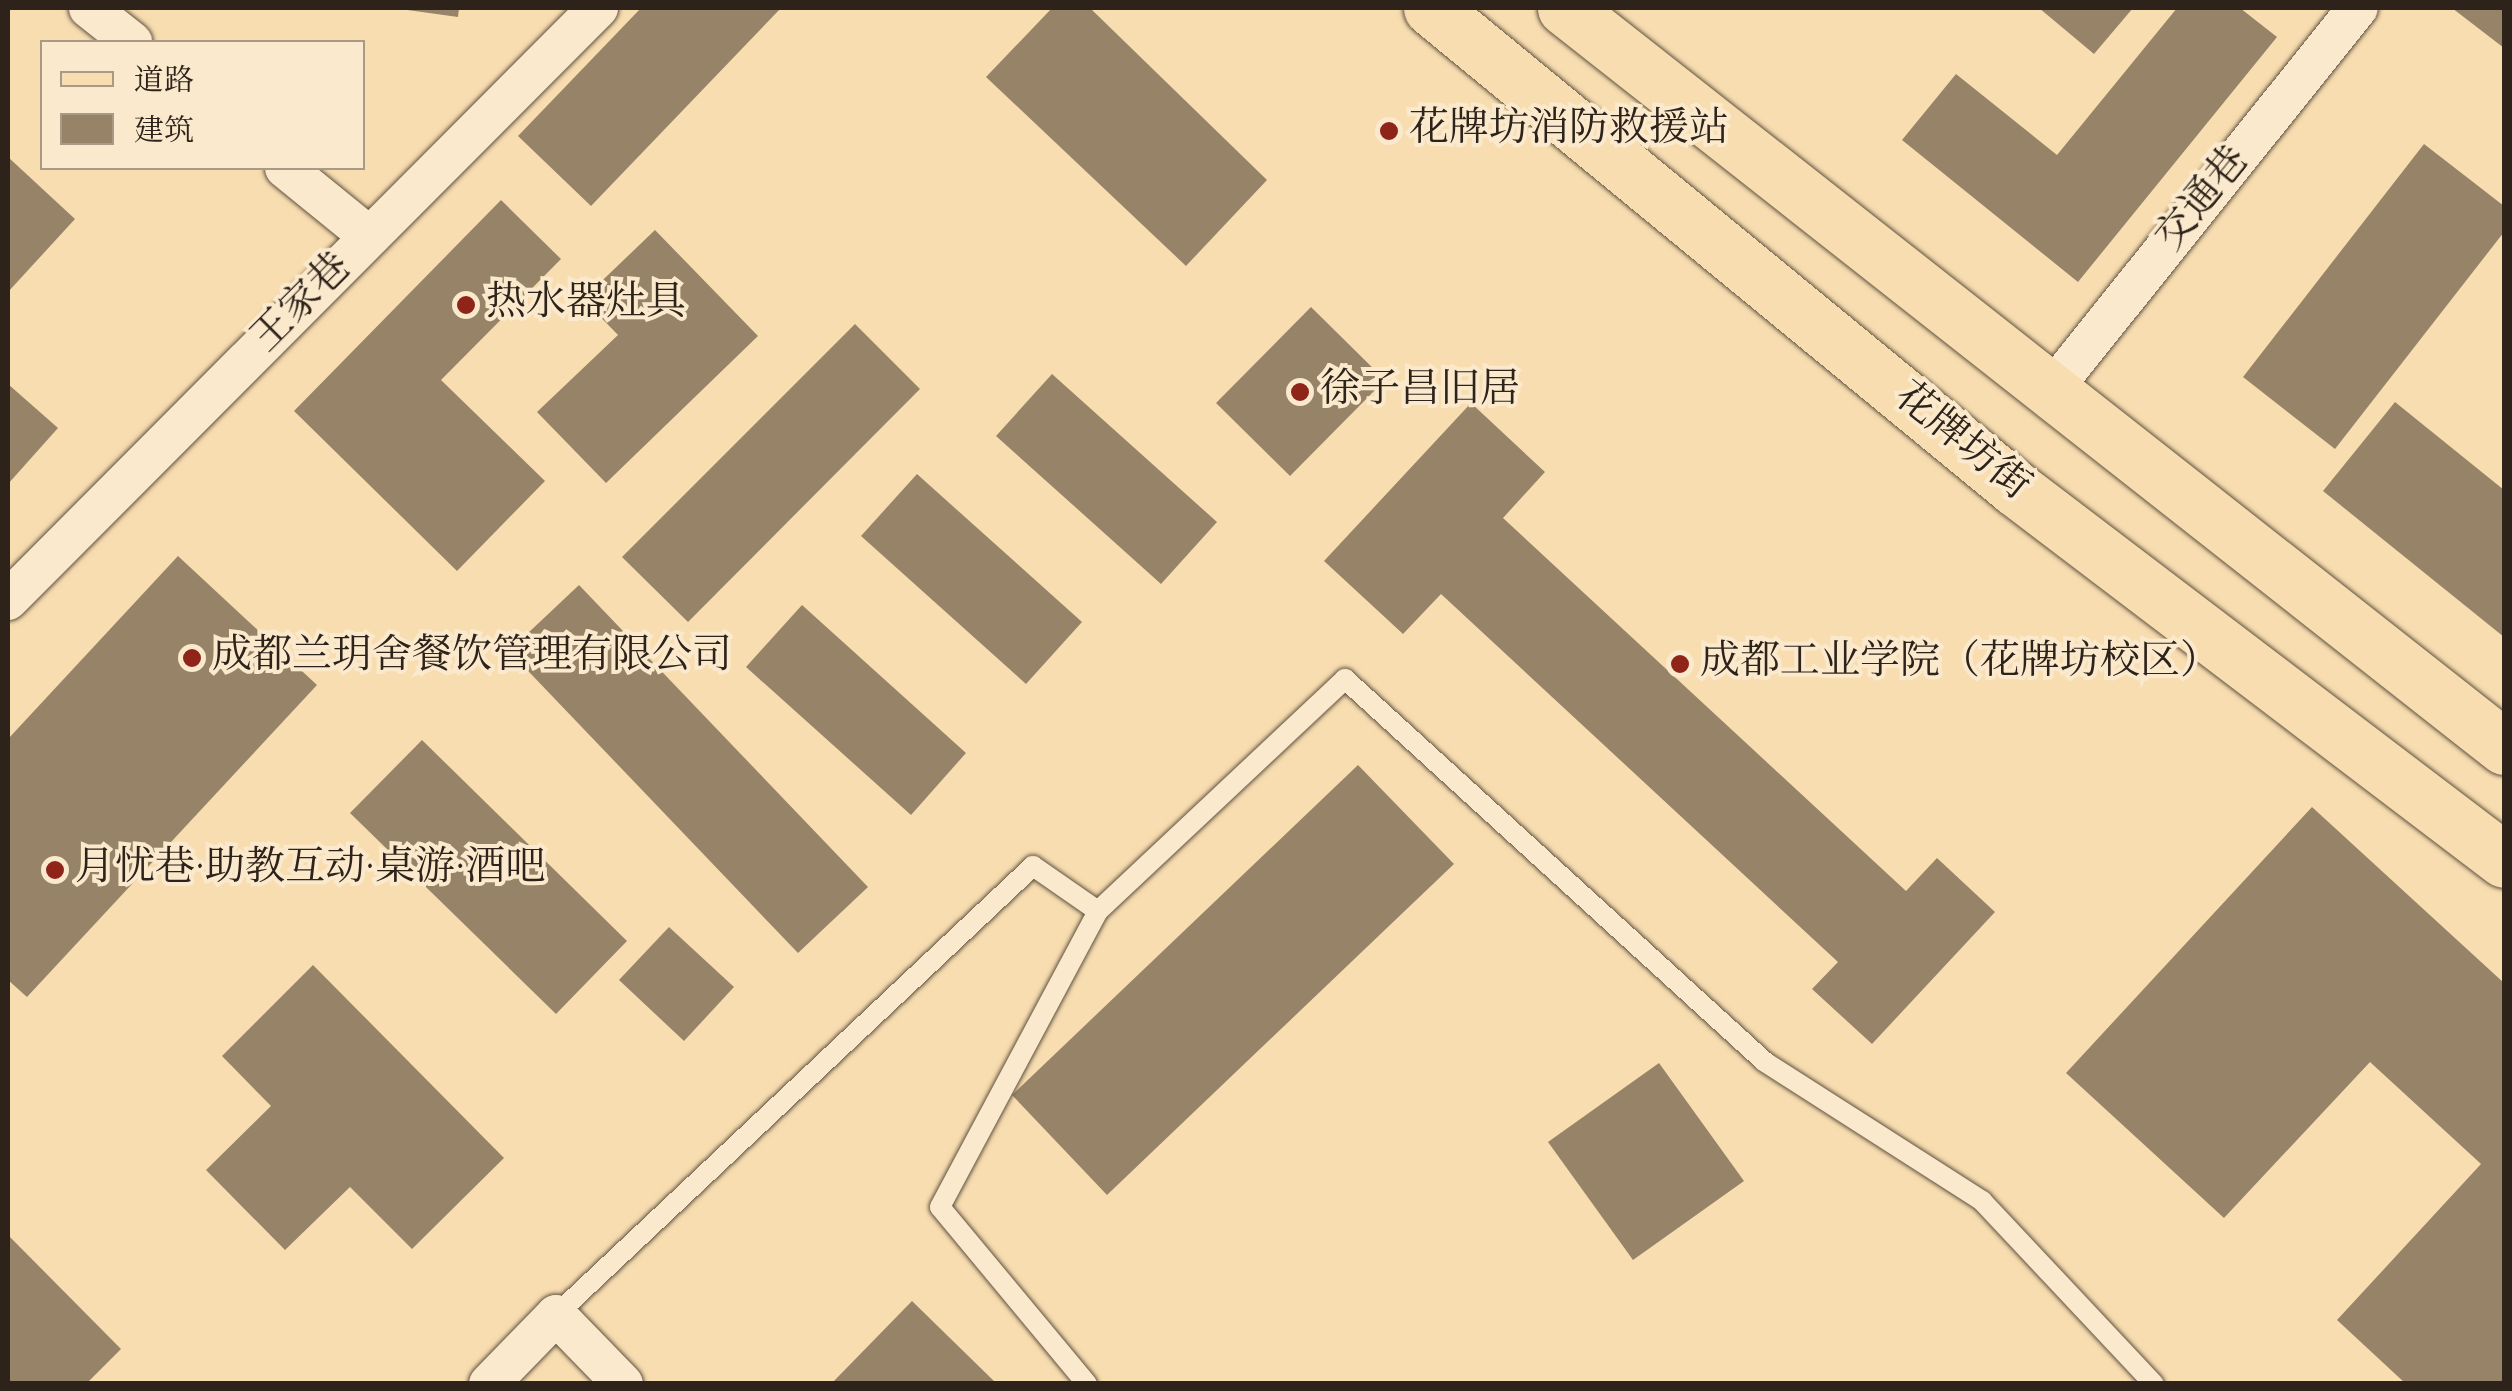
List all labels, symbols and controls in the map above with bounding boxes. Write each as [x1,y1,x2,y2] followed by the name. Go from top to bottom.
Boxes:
[40,40,365,170] legend
[134,61,194,104] text: 道路
[1409,107,1729,155] place label: 花牌坊消防救援站
[134,111,194,154] text: 建筑
[1378,120,1400,142] marker: 花牌坊消防救援站
[2148,138,2260,262] street label: 交通巷
[244,245,362,363] street label: 王家巷
[486,281,686,329] place label: 热水器灶具
[455,294,477,316] marker: 热水器灶具
[1320,368,1520,416] place label: 徐子昌旧居
[1884,374,2038,512] street label: 花牌坊街
[1289,381,1311,403] marker: 徐子昌旧居
[212,634,732,682] place label: 成都兰玥舍餐饮管理有限公司
[1700,640,2220,688] place label: 成都工业学院（花牌坊校区）
[181,647,203,669] marker: 成都兰玥舍餐饮管理有限公司
[1669,653,1691,675] marker: 成都工业学院（花牌坊校区）
[75,846,545,894] place label: 月忧巷·助教互动·桌游·酒吧
[44,859,66,881] marker: 月忧巷·助教互动·桌游·酒吧

